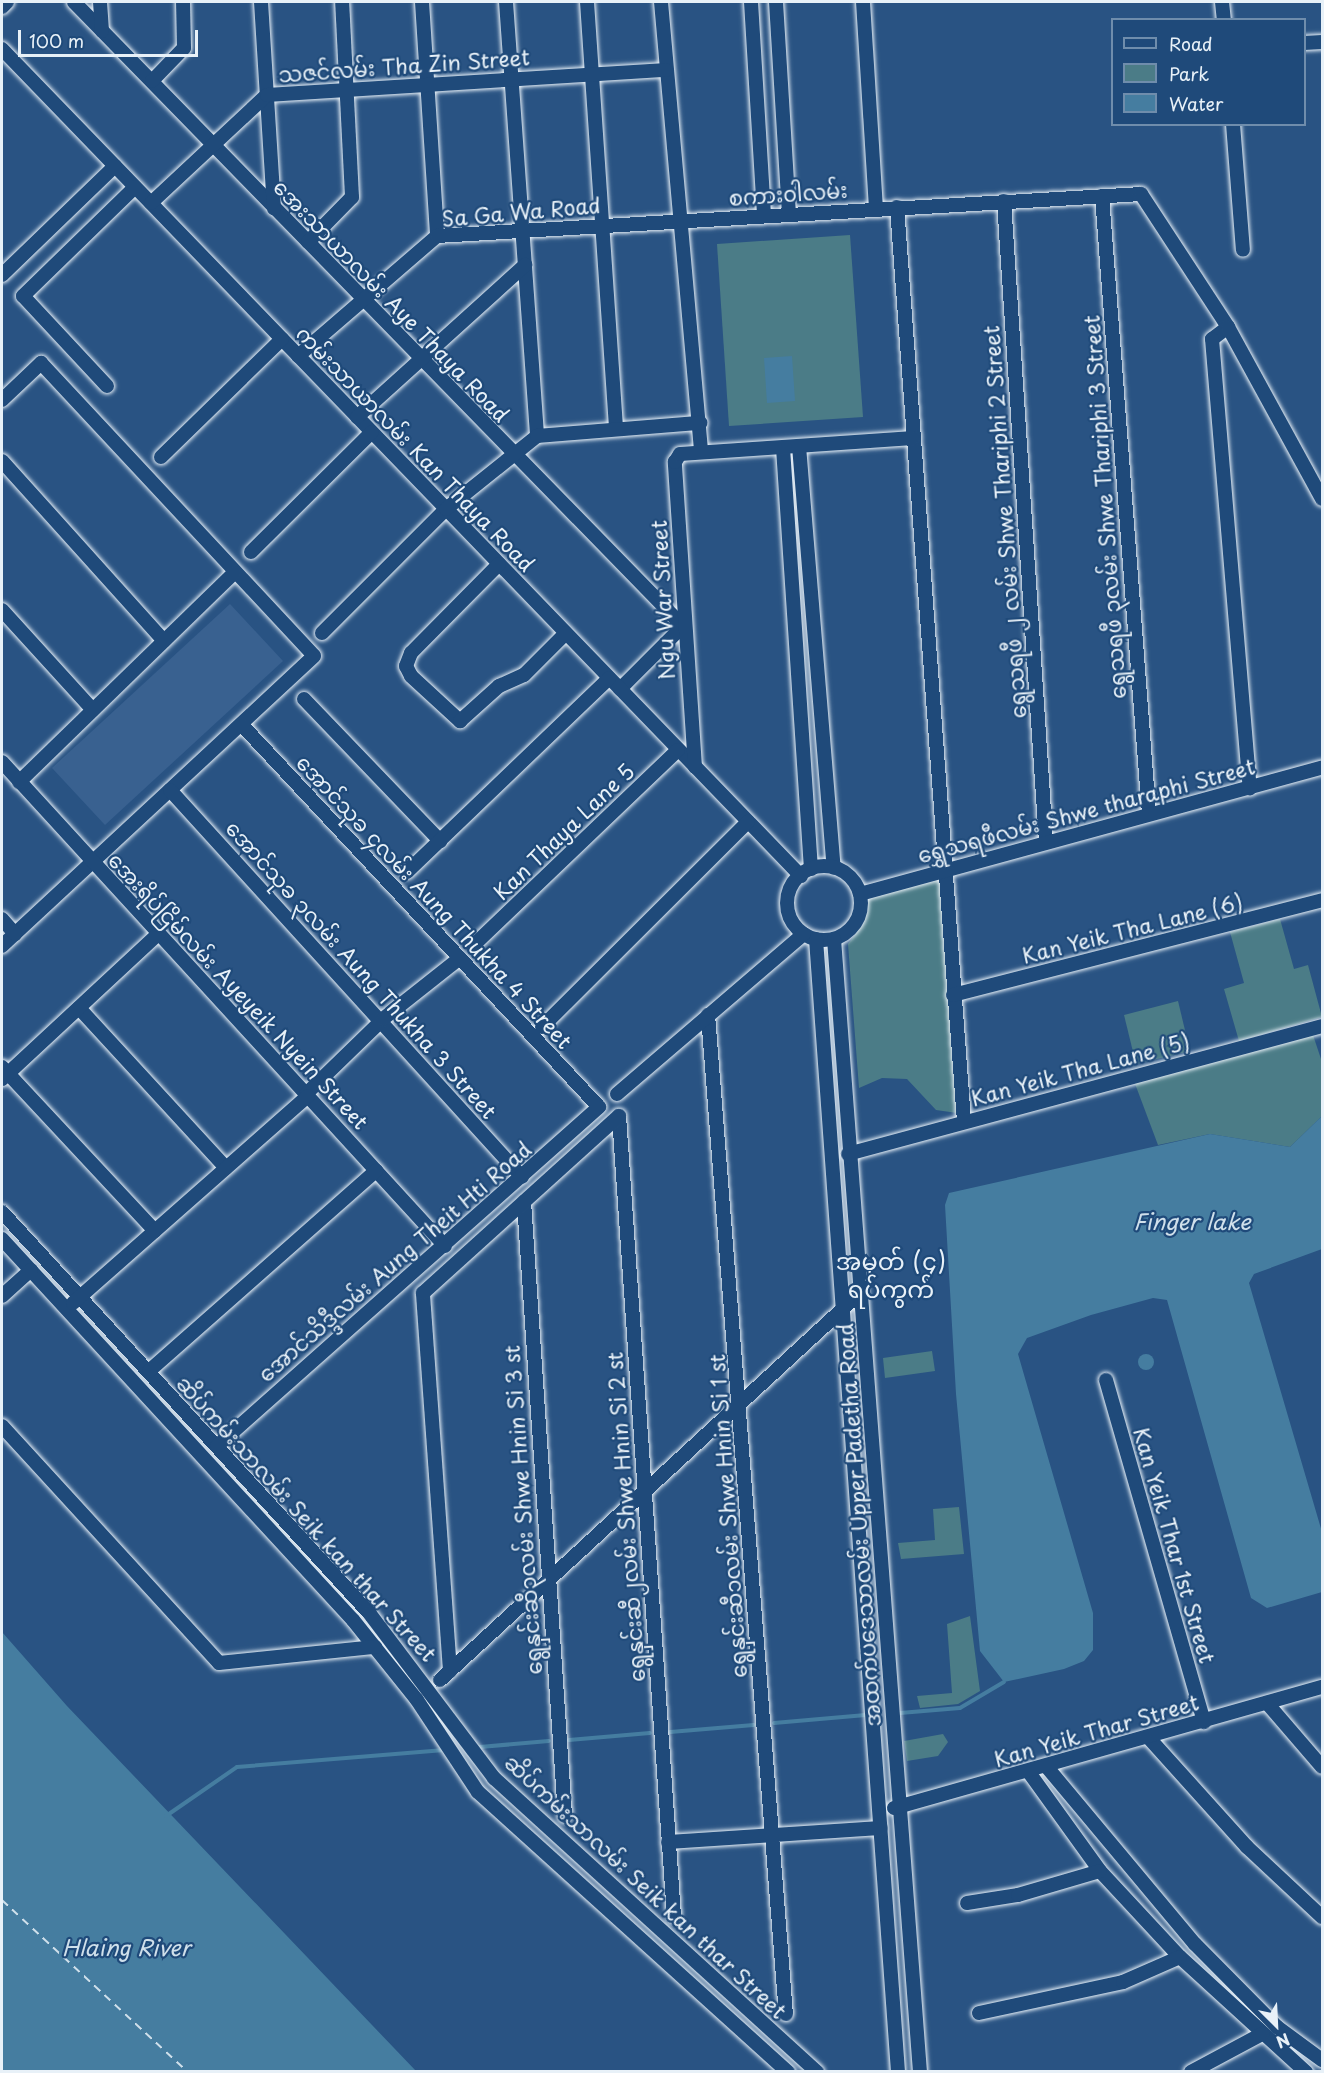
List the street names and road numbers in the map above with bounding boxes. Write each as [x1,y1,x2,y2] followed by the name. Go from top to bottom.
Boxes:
[278,44,530,86] street label: သဇင်လမ်း Tha Zin Street
[269,173,515,427] street label: အေးသာယာလမ်း Aye Thaya Road
[728,176,848,210] street label: စကား၀ါလမ်း
[440,191,602,231] street label: Sa Ga Wa Road
[1078,314,1130,700] street label: ရွေသရဖီ ၃လမ်း Shwe Thariphi 3 Street
[292,321,540,575] street label: ကမ်းသာယာလမ်း Kan Thaya Road
[978,324,1030,720] street label: ရွေသရဖီ ၂ လမ်း Shwe Thariphi 2 Street
[645,520,679,680] street label: Ngu War Street
[292,748,578,1054] street label: အောင်သုခ ၄လမ်း Aung Thukha 4 Street
[915,753,1257,867] street label: ရွှေသရဖီလမ်း Shwe tharaphi Street
[488,758,638,904] street label: Kan Thaya Lane 5
[221,814,503,1124] street label: အောင်သုခ ၃လမ်း Aung Thukha 3 Street
[103,845,375,1135] street label: အေးရိပ်ငြိမ်လမ်း Ayeyeik Nyein Street
[1019,888,1245,968] street label: Kan Yeik Tha Lane (6)
[968,1028,1192,1110] street label: Kan Yeik Tha Lane (5)
[252,1135,536,1387] street label: အောင်သိဒ္ဒီလမ်း Aung Theit Hti Road
[831,1323,885,1727] street label: အထက်ပဒေသာလမ်း Upper Padetha Road
[498,1345,546,1675] street label: ရွေနှင်းဆီ၃လမ်း Shwe Hnin Si 3 st
[601,1351,649,1683] street label: ရွေနှင်းဆီ၂လမ်း Shwe Hnin Si 2 st
[703,1353,751,1679] street label: ရွေနှင်းဆီ၁လမ်း Shwe Hnin Si 1 st
[172,1370,442,1666] street label: ဆိပ်ကမ်းသာလမ်း Seik kan thar Street
[1129,1423,1221,1667] street label: Kan Yeik Thar 1st Street
[991,1689,1201,1771] street label: Kan Yeik Thar Street
[500,1749,792,2023] street label: ဆိပ်ကမ်းသာလမ်း Seik kan thar Street

